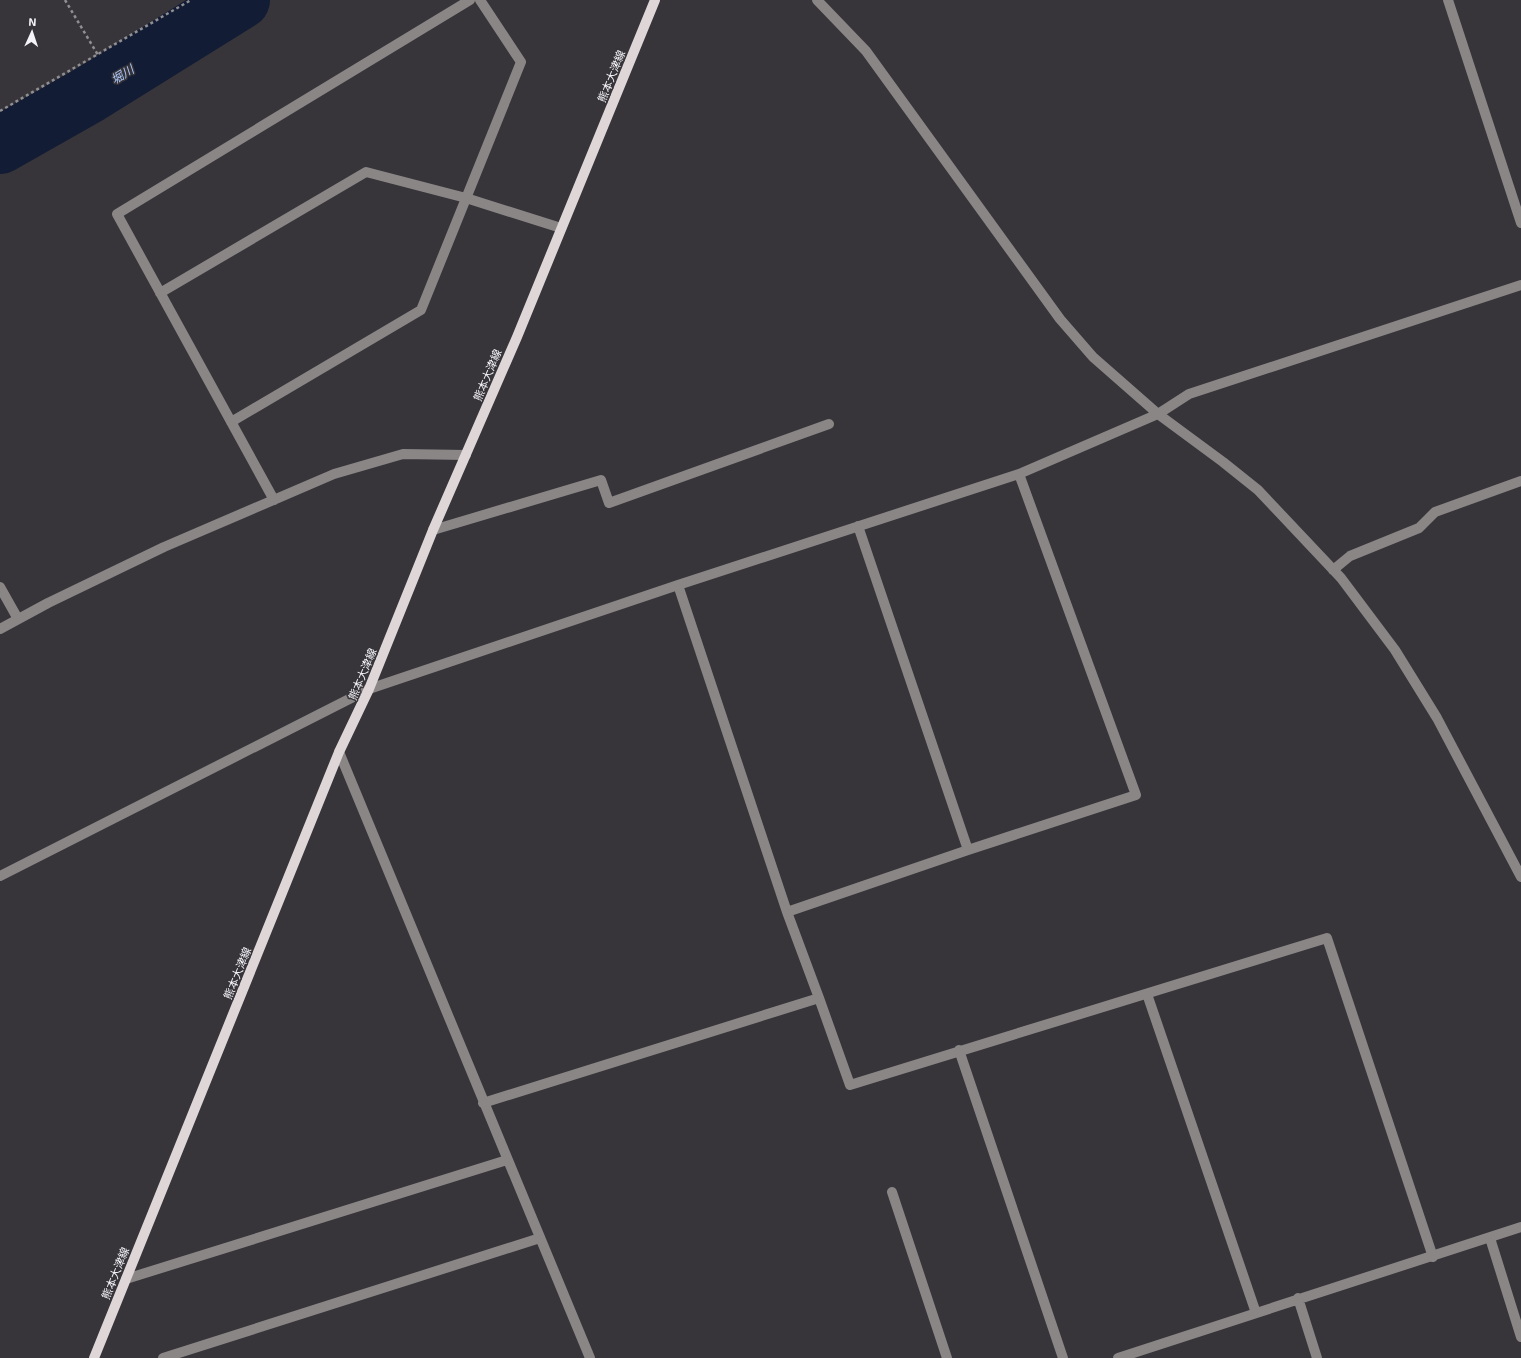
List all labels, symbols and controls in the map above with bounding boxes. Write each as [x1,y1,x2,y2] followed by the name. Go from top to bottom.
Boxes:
[12,12,52,52] north arrow
[28,15,37,28] text: N
[595,48,627,104] street label: 熊本大津線
[108,61,138,86] water label: 堀川
[470,347,504,403] street label: 熊本大津線
[345,646,379,702] street label: 熊本大津線
[221,945,253,1001] street label: 熊本大津線
[99,1245,131,1301] street label: 熊本大津線

